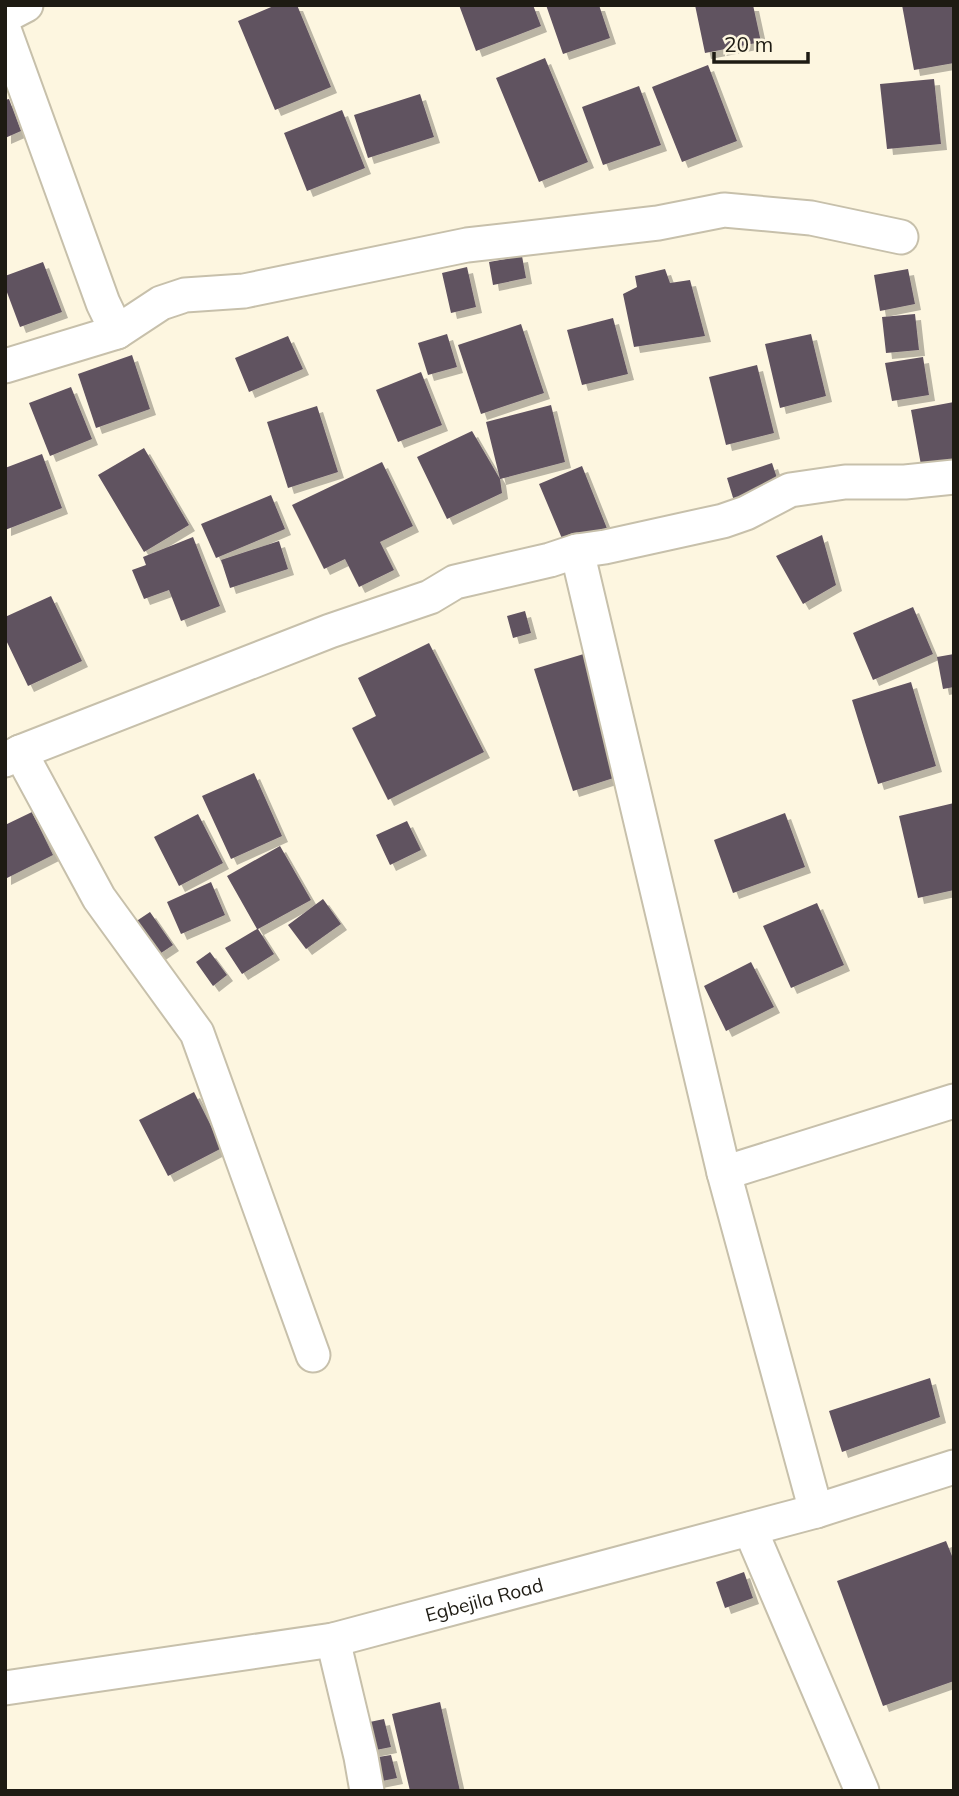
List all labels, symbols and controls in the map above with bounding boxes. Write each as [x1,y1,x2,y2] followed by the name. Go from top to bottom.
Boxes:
[714,21,808,65] scale bar
[724,31,773,57] text: 20 m
[423,1572,546,1627] street label: Egbejila Road

